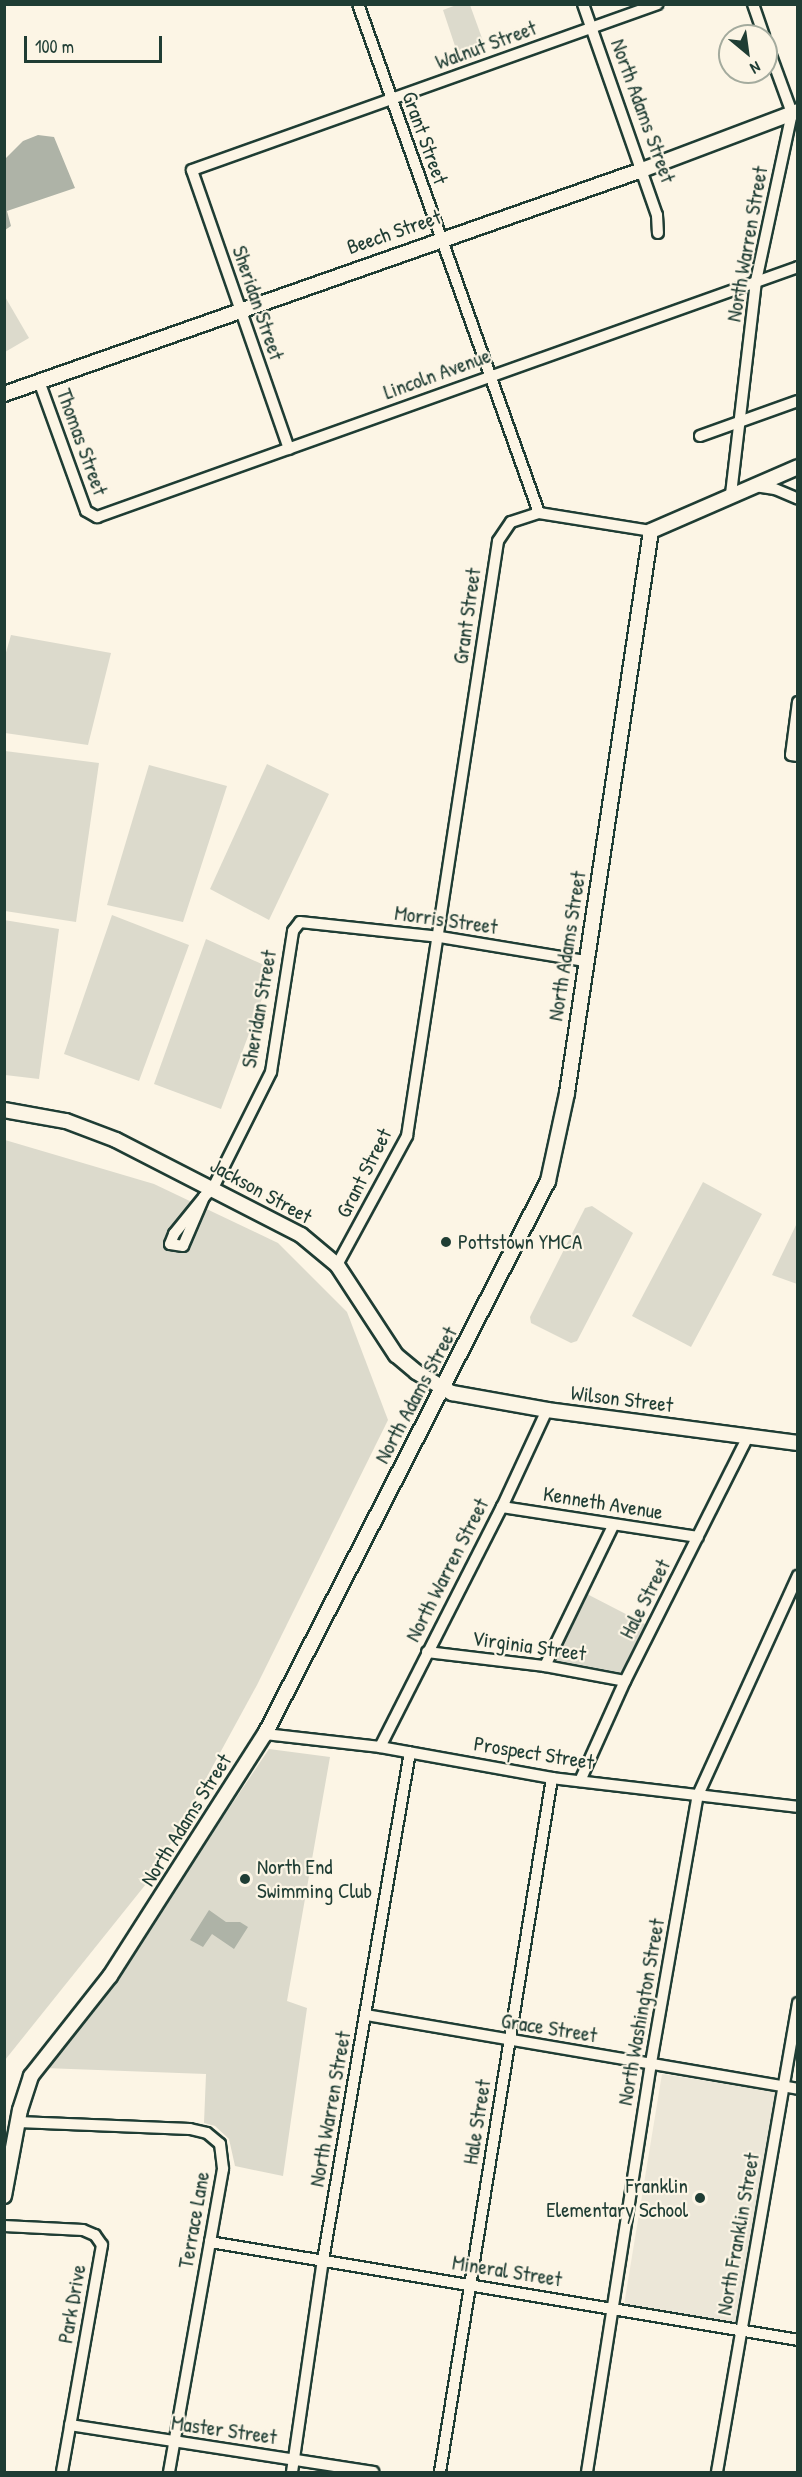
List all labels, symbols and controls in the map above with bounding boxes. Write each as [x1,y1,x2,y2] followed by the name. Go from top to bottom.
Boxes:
[432,15,540,75] street label: Walnut Street
[27,24,165,62] scale bar
[718,24,778,84] north arrow
[35,34,74,59] text: 100 m
[605,36,681,186] street label: North Adams Street
[747,56,765,80] text: N
[397,88,453,188] street label: Grant Street
[721,164,773,324] street label: North Warren Street
[344,204,444,260] street label: Beech Street
[227,243,289,363] street label: Sheridan Street
[380,343,494,405] street label: Lincoln Avenue
[51,385,113,499] street label: Thomas Street
[448,566,486,666] street label: Grant Street
[543,869,591,1023] street label: North Adams Street
[393,900,499,940] street label: Morris Street
[236,948,282,1070] street label: Sheridan Street
[331,1124,397,1222] street label: Grant Street
[206,1153,316,1229] street label: Jackson Street
[458,1229,582,1255] place label: Pottstown YMCA
[439,1235,453,1249] marker: Pottstown YMCA
[369,1322,463,1468] street label: North Adams Street
[569,1380,675,1418] street label: Wilson Street
[541,1481,665,1525] street label: Kenneth Avenue
[400,1494,494,1646] street label: North Warren Street
[614,1555,676,1643] street label: Hale Street
[470,1626,588,1666] street label: Virginia Street
[472,1731,596,1775] street label: Prospect Street
[135,1749,237,1891] street label: North Adams Street
[257,1854,372,1904] place label: North End Swimming Club
[238,1872,252,1886] marker: North End Swimming Club
[612,1917,670,2107] street label: North Washington Street
[499,2008,599,2048] street label: Grace Street
[304,2029,356,2189] street label: North Warren Street
[458,2078,496,2166] street label: Hale Street
[711,2151,765,2317] street label: North Franklin Street
[173,2170,215,2270] street label: Terrace Lane
[546,2173,688,2223] place label: Franklin Elementary School
[693,2191,707,2205] marker: Franklin Elementary School
[450,2250,564,2292] street label: Mineral Street
[53,2263,91,2345] street label: Park Drive
[170,2410,278,2450] street label: Master Street

